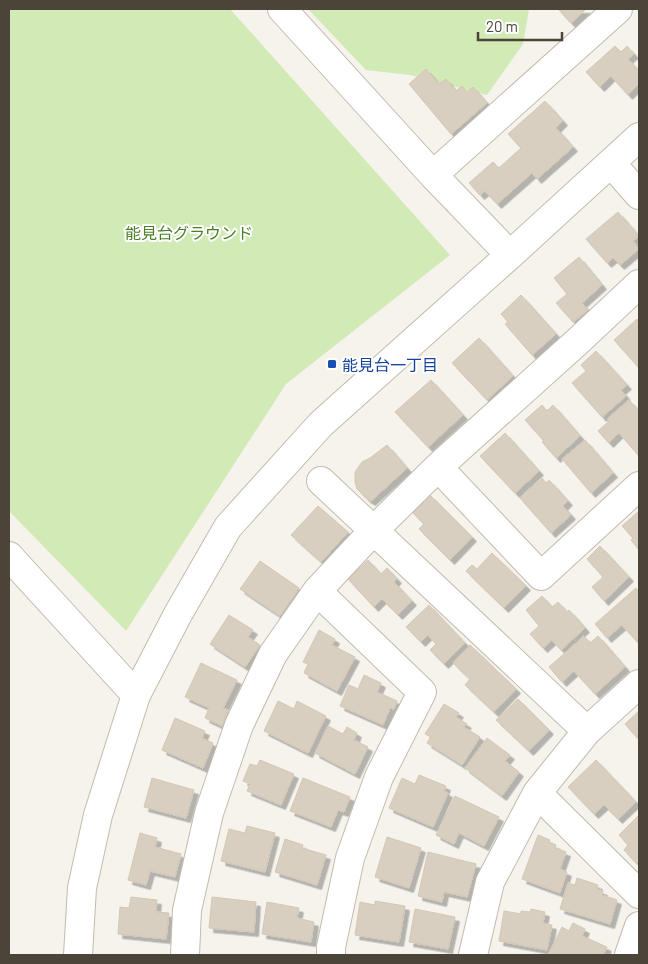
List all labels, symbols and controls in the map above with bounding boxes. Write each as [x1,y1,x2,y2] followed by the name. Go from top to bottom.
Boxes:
[478,10,562,42] scale bar
[486,17,518,35] text: 20 m
[125,223,253,242] park label: 能見台グラウンド
[342,355,438,374] place label: 能見台一丁目
[326,358,338,370] marker: 能見台一丁目

